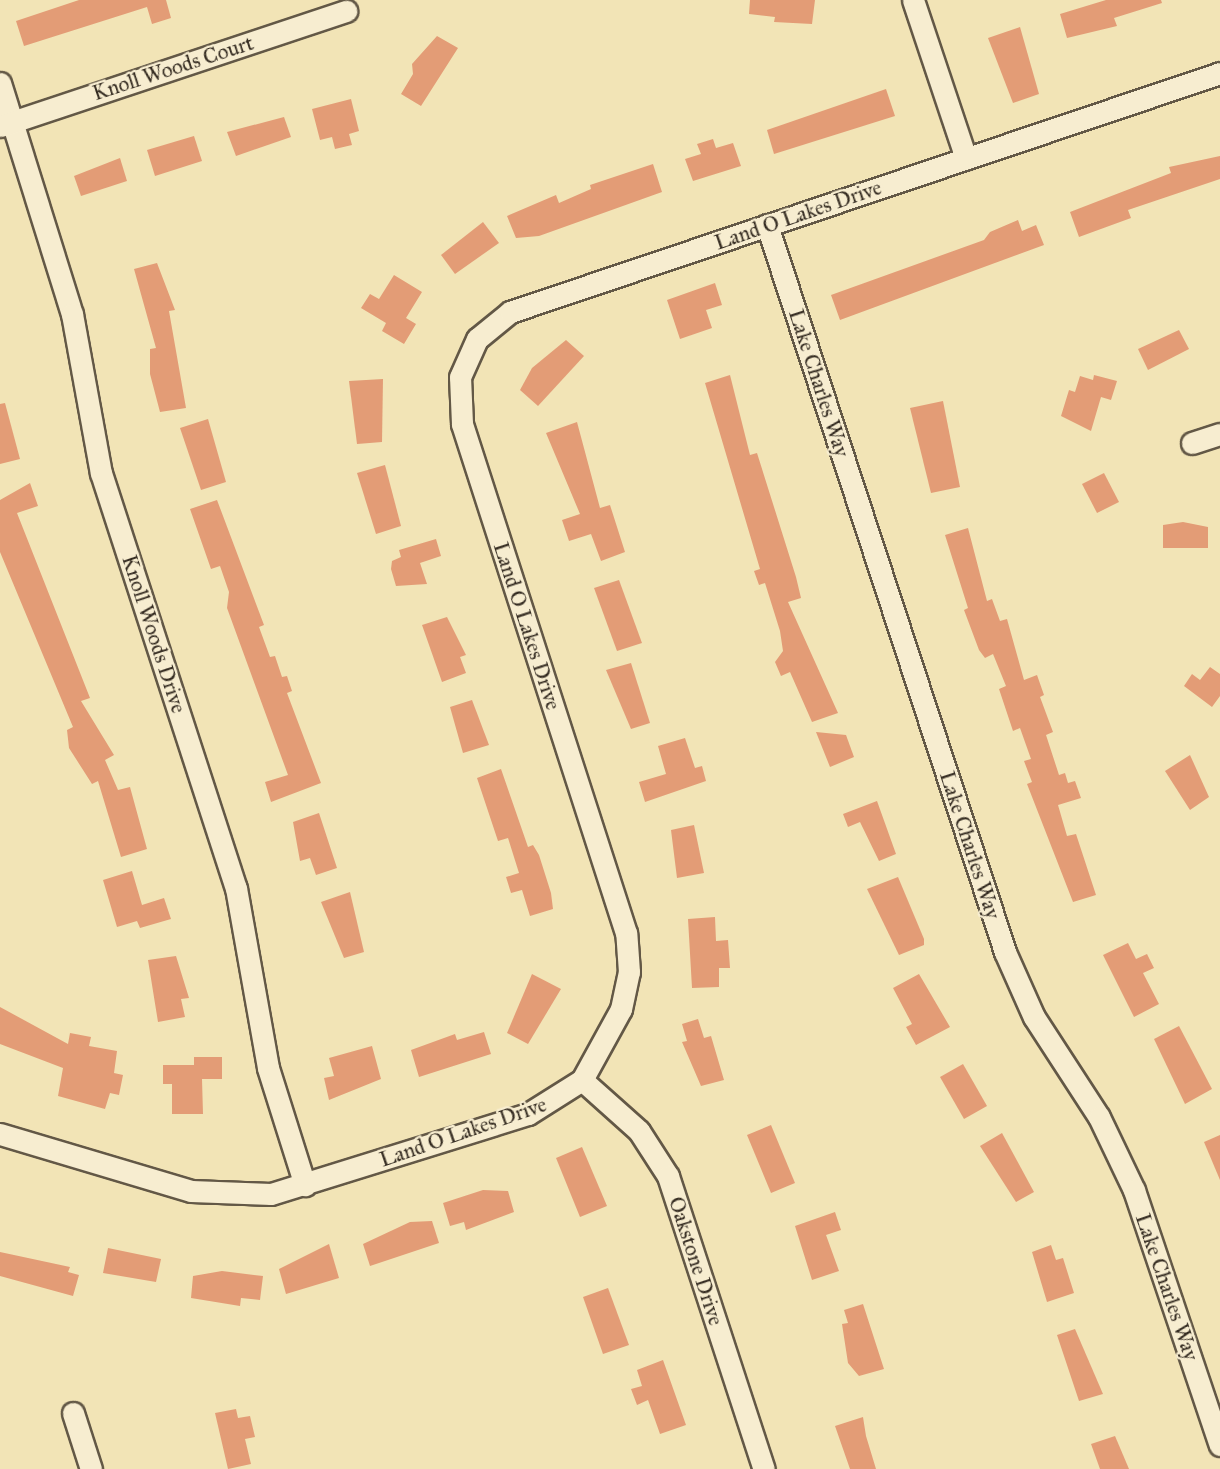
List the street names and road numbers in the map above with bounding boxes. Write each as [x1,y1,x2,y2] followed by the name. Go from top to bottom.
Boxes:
[89,30,257,106] street label: Knoll Woods Court
[711,175,885,255] street label: Land O Lakes Drive
[783,306,855,460] street label: Lake Charles Way
[488,539,566,713] street label: Land O Lakes Drive
[117,552,191,716] street label: Knoll Woods Drive
[934,768,1006,922] street label: Lake Charles Way
[376,1092,550,1172] street label: Land O Lakes Drive
[663,1194,729,1328] street label: Oakstone Drive
[1130,1210,1204,1364] street label: Lake Charles Way

